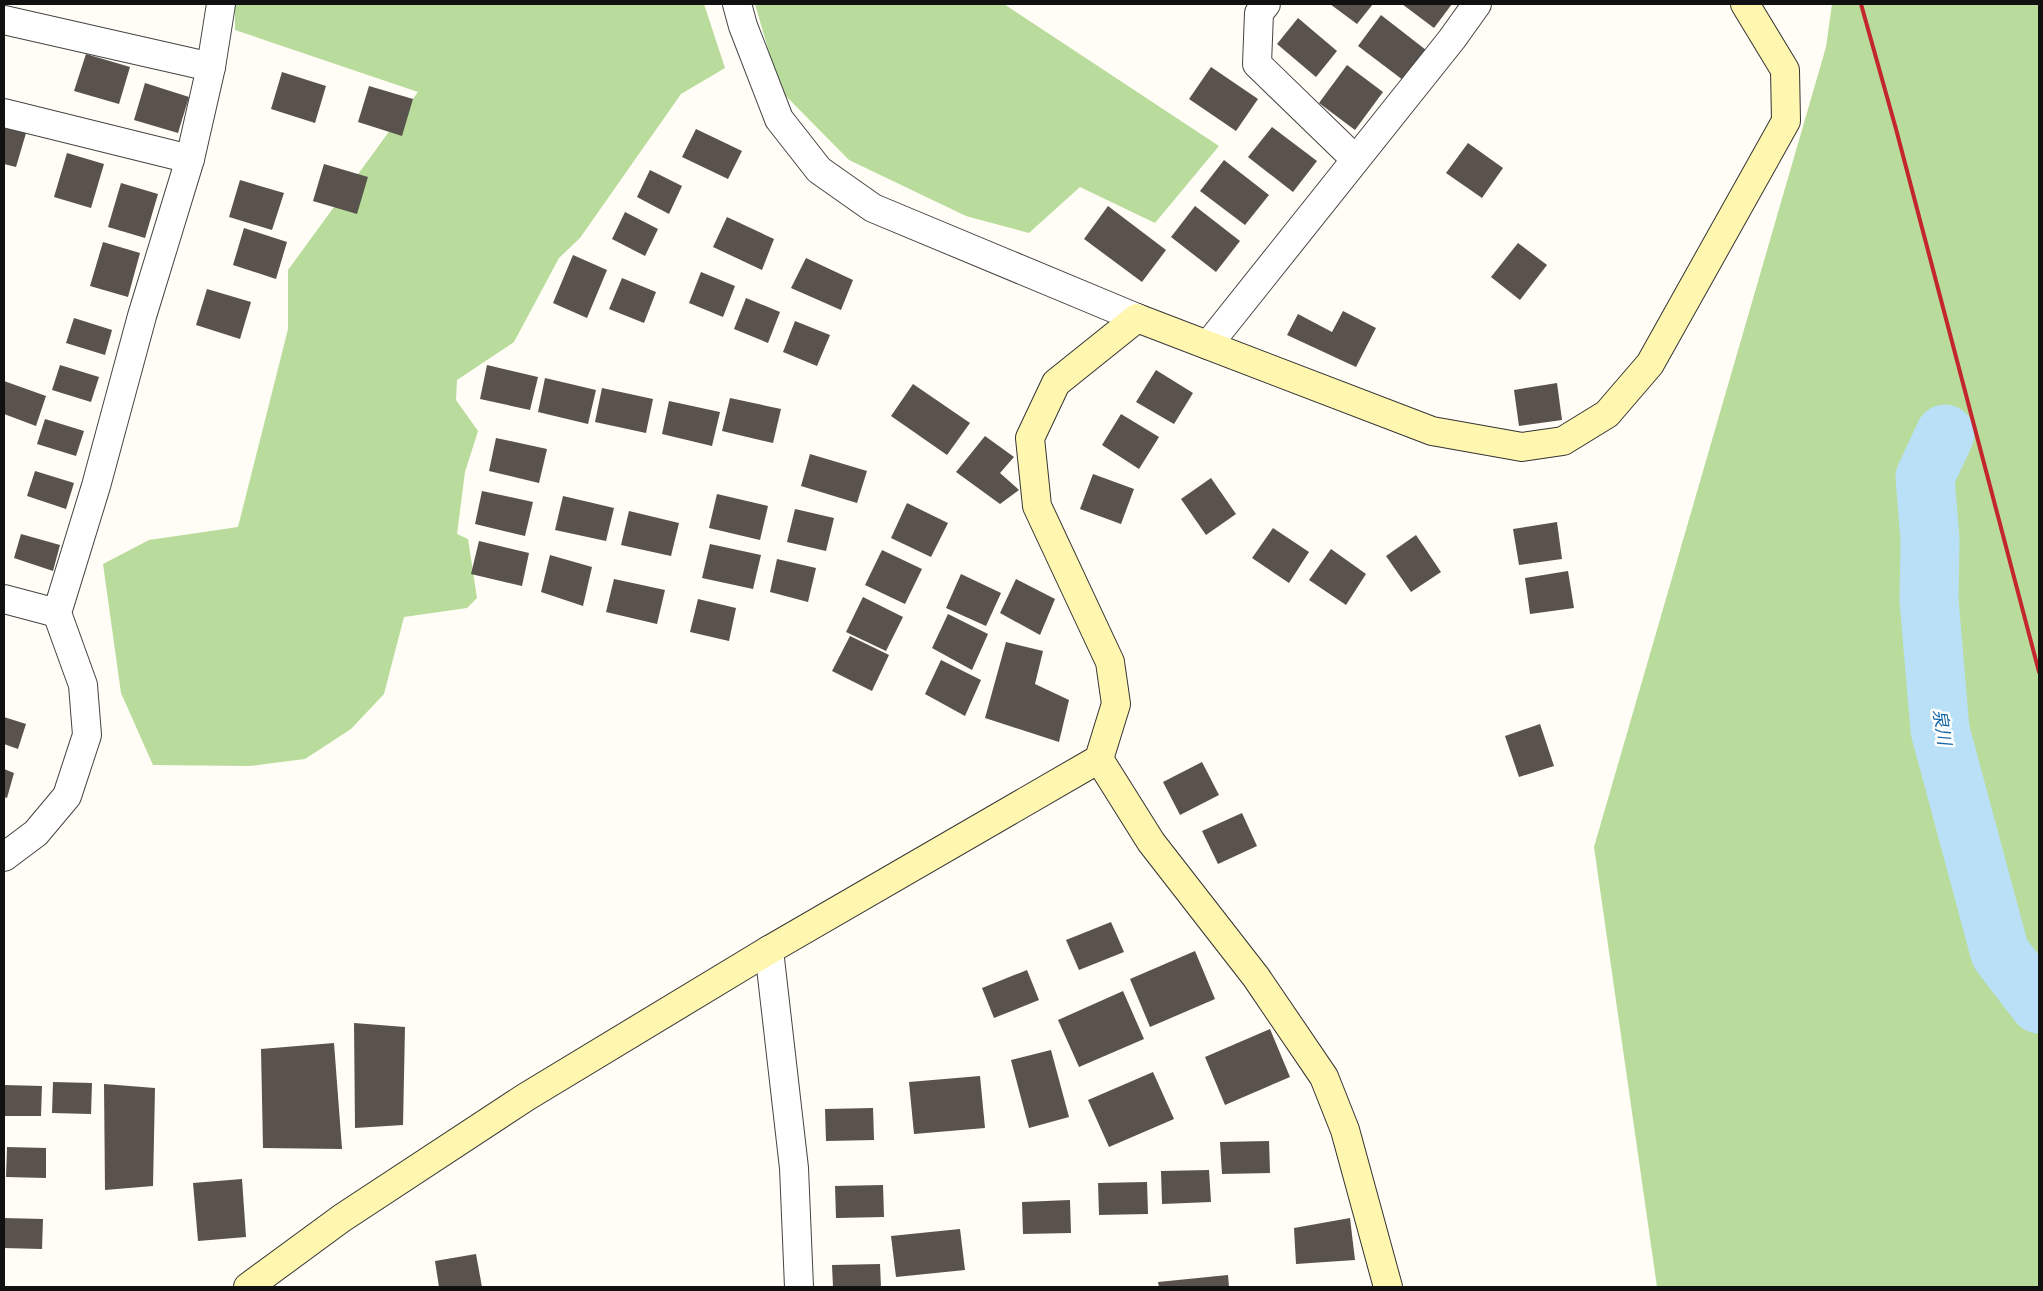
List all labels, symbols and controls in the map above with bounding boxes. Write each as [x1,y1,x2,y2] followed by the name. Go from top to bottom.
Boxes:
[1928,707,1957,748] water label: 泉川

